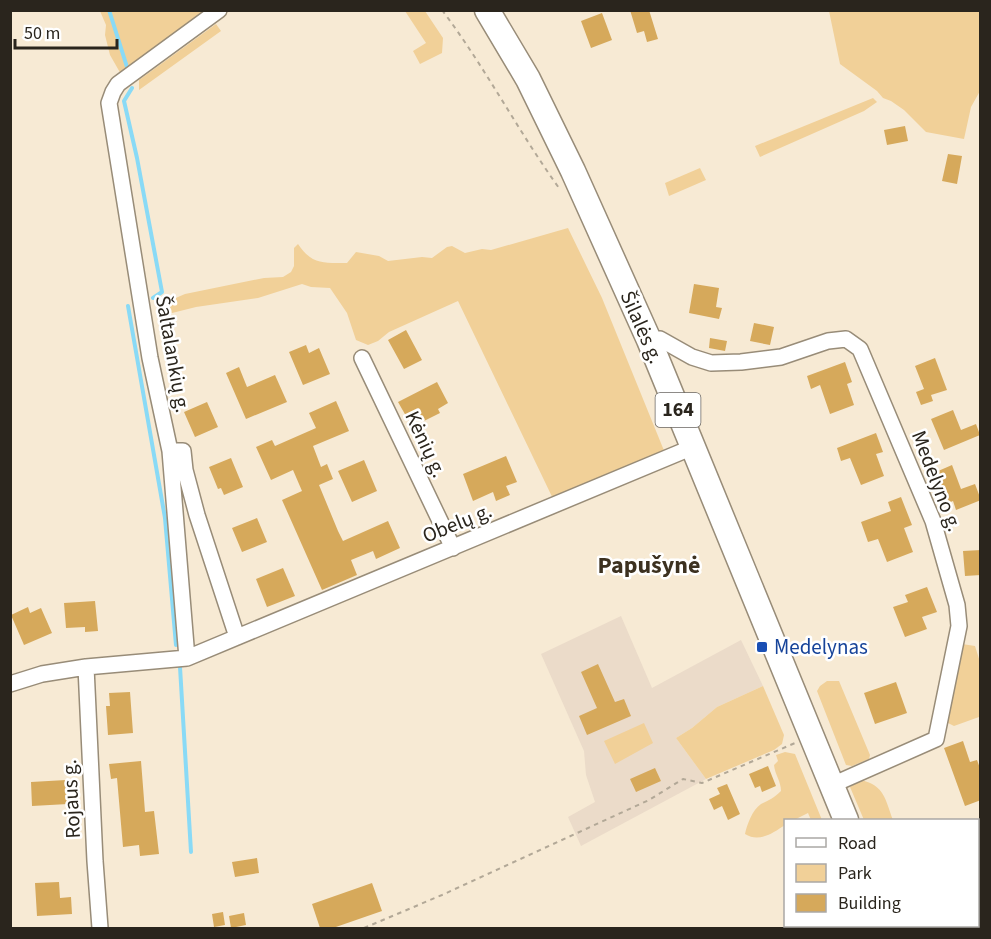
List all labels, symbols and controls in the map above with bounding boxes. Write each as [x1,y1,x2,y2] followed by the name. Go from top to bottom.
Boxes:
[15,12,117,50] scale bar
[24,21,60,46] text: 50 m
[613,286,671,368] street label: Šilalės g.
[148,293,198,415] street label: Šaltalankių g.
[656,393,700,427] road number: 164
[398,406,454,482] street label: Kėnių g.
[904,426,970,536] street label: Medelyno g.
[418,495,496,551] street label: Obelų g.
[598,548,700,583] district label: Papušynė
[774,632,868,662] place label: Medelynas
[755,640,769,654] marker: Medelynas
[54,759,88,839] street label: Rojaus g.
[784,819,979,927] legend
[838,831,877,856] text: Road
[838,861,872,886] text: Park
[838,891,901,916] text: Building

